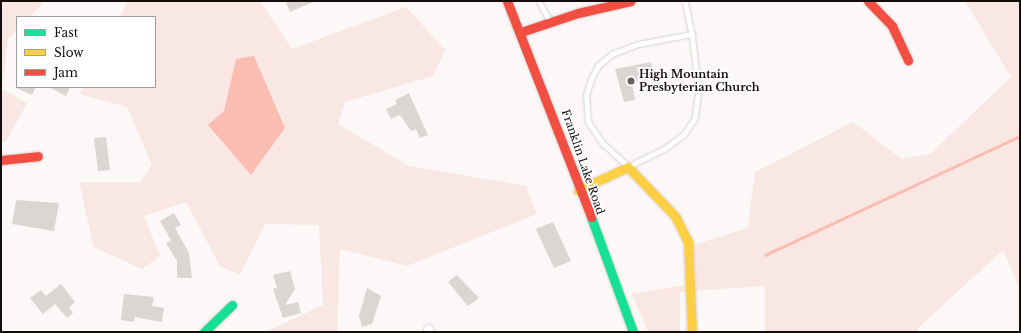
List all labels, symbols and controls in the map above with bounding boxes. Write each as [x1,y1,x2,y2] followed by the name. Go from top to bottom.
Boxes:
[16,16,156,88] legend
[54,25,78,40] text: Fast
[54,45,83,60] text: Slow
[54,65,78,80] text: Jam
[639,68,760,94] place label: High Mountain Presbyterian Church
[626,76,636,86] marker: High Mountain Presbyterian Church
[559,108,607,216] street label: Franklin Lake Road

